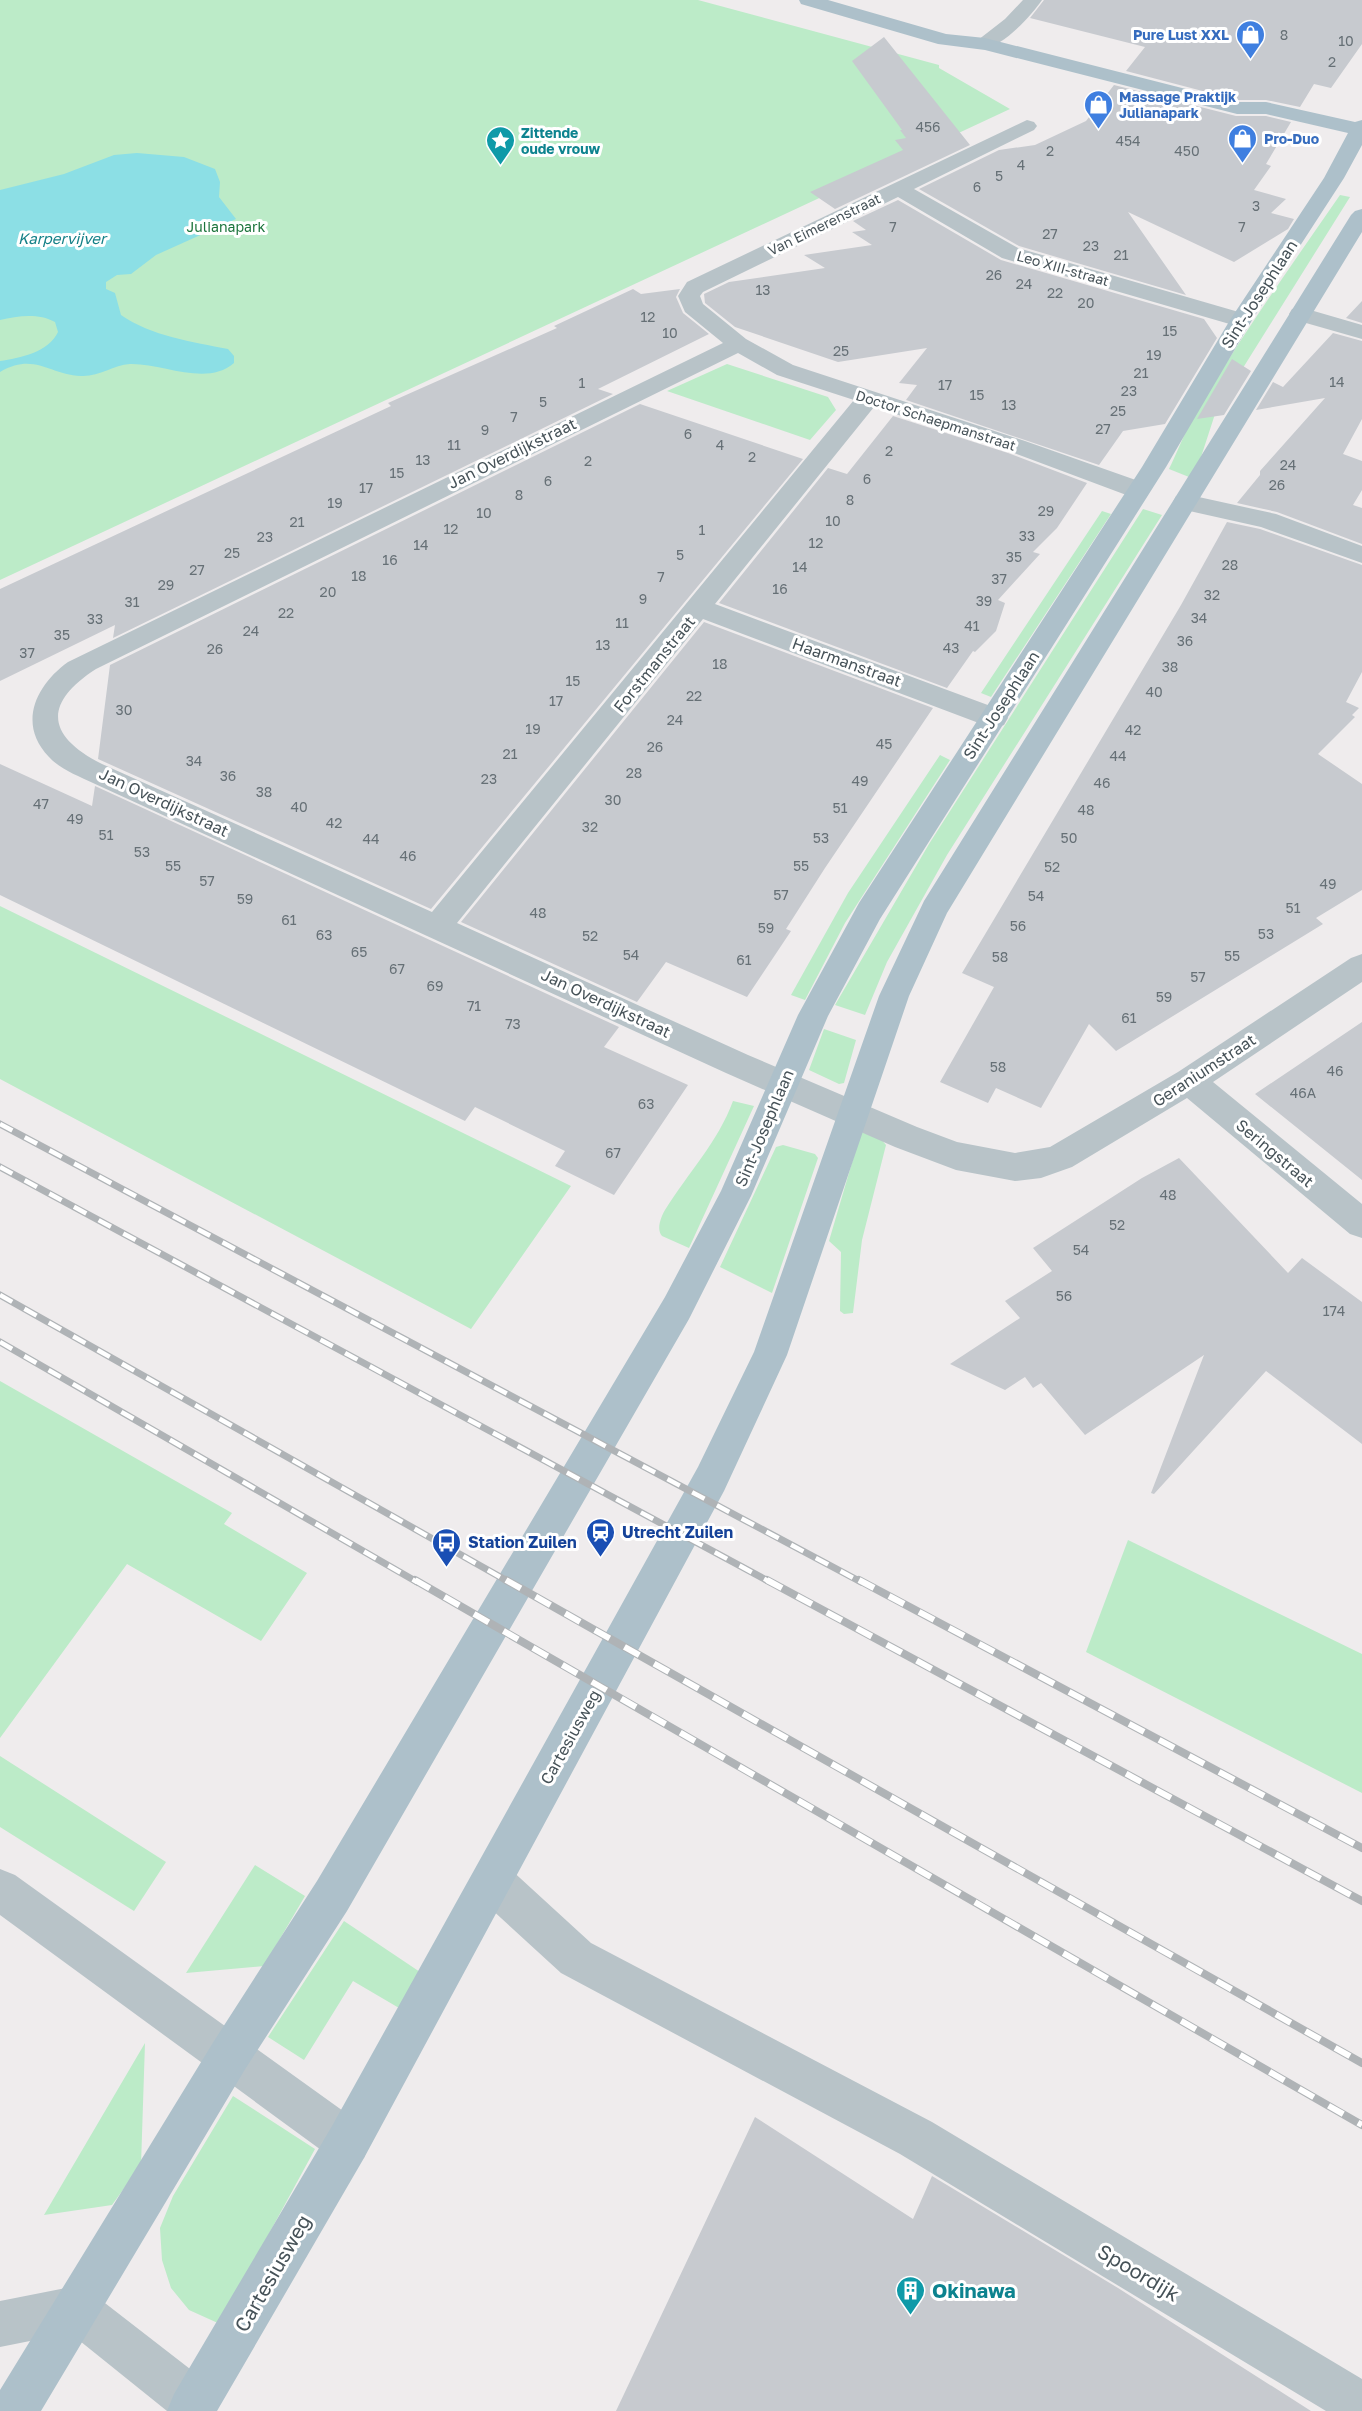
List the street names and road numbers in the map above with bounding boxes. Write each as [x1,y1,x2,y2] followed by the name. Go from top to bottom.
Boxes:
[765,189,883,259] street label: Van Eimerenstraat
[1216,236,1302,352] street label: Sint-Josephlaan
[1015,247,1111,289] street label: Leo XIII-straat
[854,386,1018,454] street label: Doctor Schaepmanstraat
[445,413,579,493] street label: Jan Overdijkstraat
[609,612,699,716] street label: Forstmanstraat
[790,633,904,691] street label: Haarmanstraat
[958,647,1044,763] street label: Sint-Josephlaan
[96,763,232,841] street label: Jan Overdijkstraat
[538,964,674,1042] street label: Jan Overdijkstraat
[1149,1029,1259,1111] street label: Geraniumstraat
[730,1066,798,1190] street label: Sint-Josephlaan
[1232,1115,1318,1191] street label: Seringstraat
[536,1686,604,1788] street label: Cartesiusweg
[229,2210,315,2336] street label: Cartesiusweg
[1094,2238,1184,2306] street label: Spoordijk

